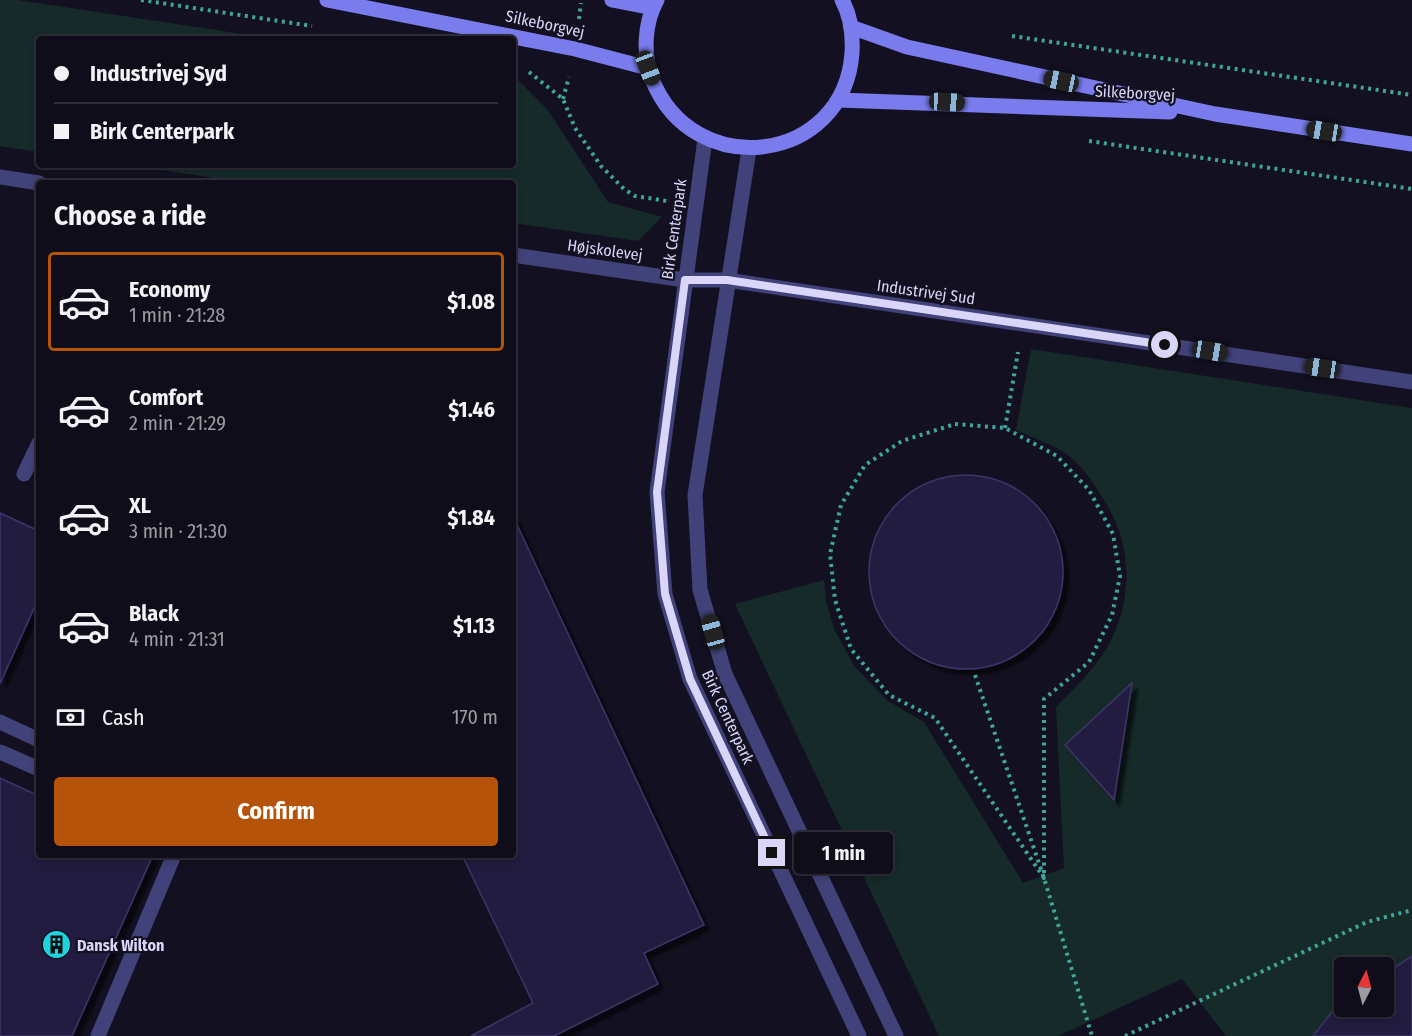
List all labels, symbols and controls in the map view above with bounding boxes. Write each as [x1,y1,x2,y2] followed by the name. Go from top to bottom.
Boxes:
[504,6,586,42] street label: Silkeborgvej
[633,48,663,88] car
[90,60,227,87] text: Industrivej Syd
[1042,68,1080,94] car
[1094,81,1176,105] street label: Silkeborgvej
[929,92,965,112] car
[90,118,234,145] text: Birk Centerpark
[1305,119,1343,143] car
[658,177,691,281] street label: Birk Centerpark
[54,200,206,232] text: Choose a ride
[566,235,644,265] street label: Højskolevej
[57,275,111,329] icon: car
[129,276,210,303] text: Economy
[876,276,976,308] street label: Industrivej Sud
[447,288,495,315] text: $1.08
[129,303,225,327] text: 1 min · 21:28
[1151,331,1178,358] route start
[1191,339,1229,363] car
[1303,357,1341,379] car
[57,383,111,437] icon: car
[129,384,203,411] text: Comfort
[448,396,495,423] text: $1.46
[129,411,226,435] text: 2 min · 21:29
[57,491,111,545] icon: car
[129,492,151,519] text: XL
[448,504,495,531] text: $1.84
[129,519,227,543] text: 3 min · 21:30
[57,599,111,653] icon: car
[129,600,179,627] text: Black
[453,612,495,639] text: $1.13
[699,612,727,652] car
[129,627,225,651] text: 4 min · 21:31
[698,667,758,767] street label: Birk Centerpark
[54,701,87,734] icon: cash
[102,704,145,731] text: Cash
[452,705,498,729] text: 170 m
[54,777,498,846] button: Confirm
[793,832,892,874] callout: 1 min
[758,839,785,866] route end
[822,841,865,865] text: 1 min
[40,929,72,961] building icon: Dansk Wilton
[77,936,164,955] place label: Dansk Wilton
[1334,957,1394,1017] north arrow
[1334,957,1394,1017] map controls

